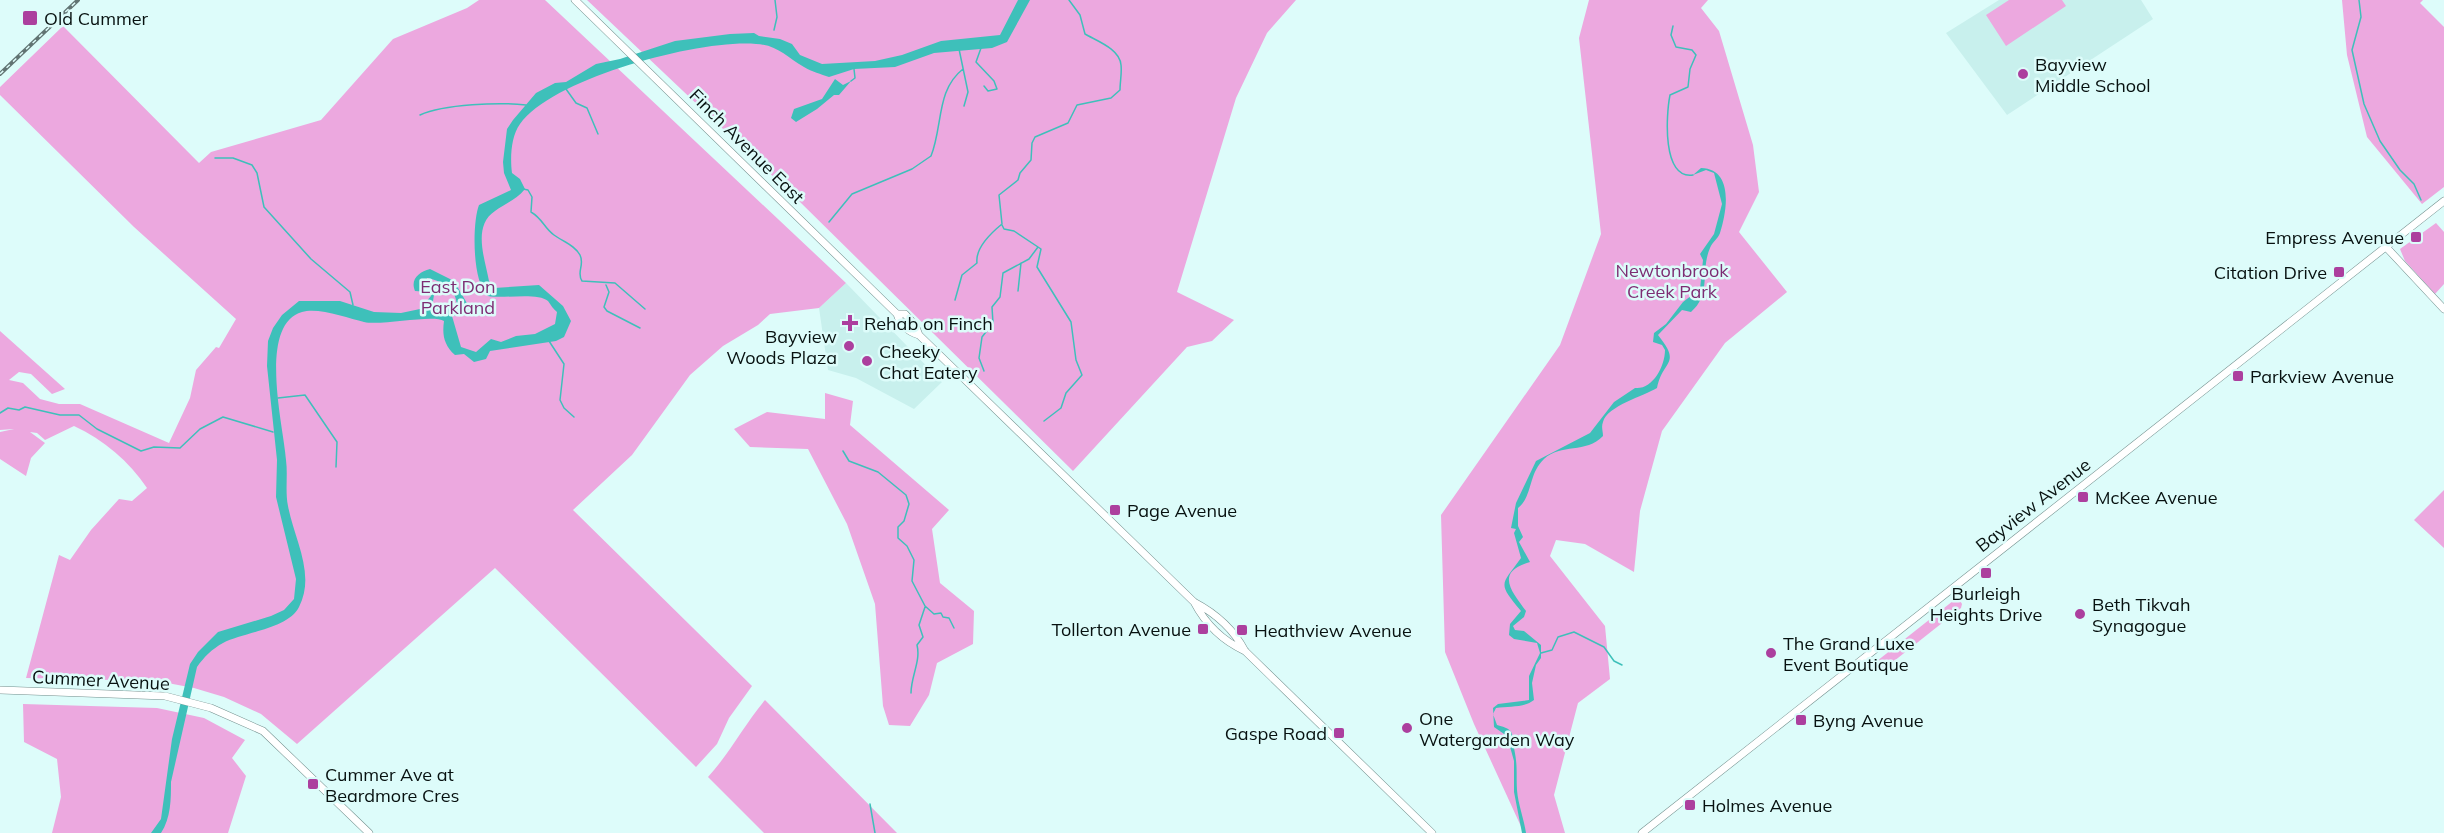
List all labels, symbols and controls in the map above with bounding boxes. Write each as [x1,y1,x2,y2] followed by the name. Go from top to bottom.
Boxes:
[44,7,149,30] place label: Old Cummer
[21,9,39,27] marker: Old Cummer
[2035,53,2151,97] place label: Bayview Middle School
[2016,67,2030,81] marker: Bayview Middle School
[685,84,809,208] street label: Finch Avenue East
[2265,226,2404,249] place label: Empress Avenue
[2409,230,2423,244] marker: Empress Avenue
[1615,259,1729,303] park label: Newtonbrook Creek Park
[2214,261,2327,284] place label: Citation Drive
[2332,265,2346,279] marker: Citation Drive
[420,275,496,319] park label: East Don Parkland
[864,312,993,335] place label: Rehab on Finch
[841,314,859,332] marker: Rehab on Finch
[726,325,837,369] place label: Bayview Woods Plaza
[842,339,856,353] marker: Bayview Woods Plaza
[879,340,978,384] place label: Cheeky Chat Eatery
[860,354,874,368] marker: Cheeky Chat Eatery
[2250,365,2394,388] place label: Parkview Avenue
[2231,369,2245,383] marker: Parkview Avenue
[1971,453,2095,557] street label: Bayview Avenue
[2095,486,2218,509] place label: McKee Avenue
[2076,490,2090,504] marker: McKee Avenue
[1127,499,1237,522] place label: Page Avenue
[1108,503,1122,517] marker: Page Avenue
[1979,566,1993,580] marker: Burleigh Heights Drive
[1930,582,2042,626] place label: Burleigh Heights Drive
[2092,593,2190,637] place label: Beth Tikvah Synagogue
[2073,607,2087,621] marker: Beth Tikvah Synagogue
[1051,618,1191,641] place label: Tollerton Avenue
[1254,619,1412,642] place label: Heathview Avenue
[1196,622,1210,636] marker: Tollerton Avenue
[1235,623,1249,637] marker: Heathview Avenue
[1783,632,1915,676] place label: The Grand Luxe Event Boutique
[1764,646,1778,660] marker: The Grand Luxe Event Boutique
[32,665,170,695] street label: Cummer Avenue
[1419,707,1575,751] place label: One Watergarden Way
[1813,709,1924,732] place label: Byng Avenue
[1794,713,1808,727] marker: Byng Avenue
[1400,721,1414,735] marker: One Watergarden Way
[1225,722,1327,745] place label: Gaspe Road
[1332,726,1346,740] marker: Gaspe Road
[325,763,460,807] place label: Cummer Ave at Beardmore Cres
[306,777,320,791] marker: Cummer Ave at Beardmore Cres
[1702,794,1832,817] place label: Holmes Avenue
[1683,798,1697,812] marker: Holmes Avenue

